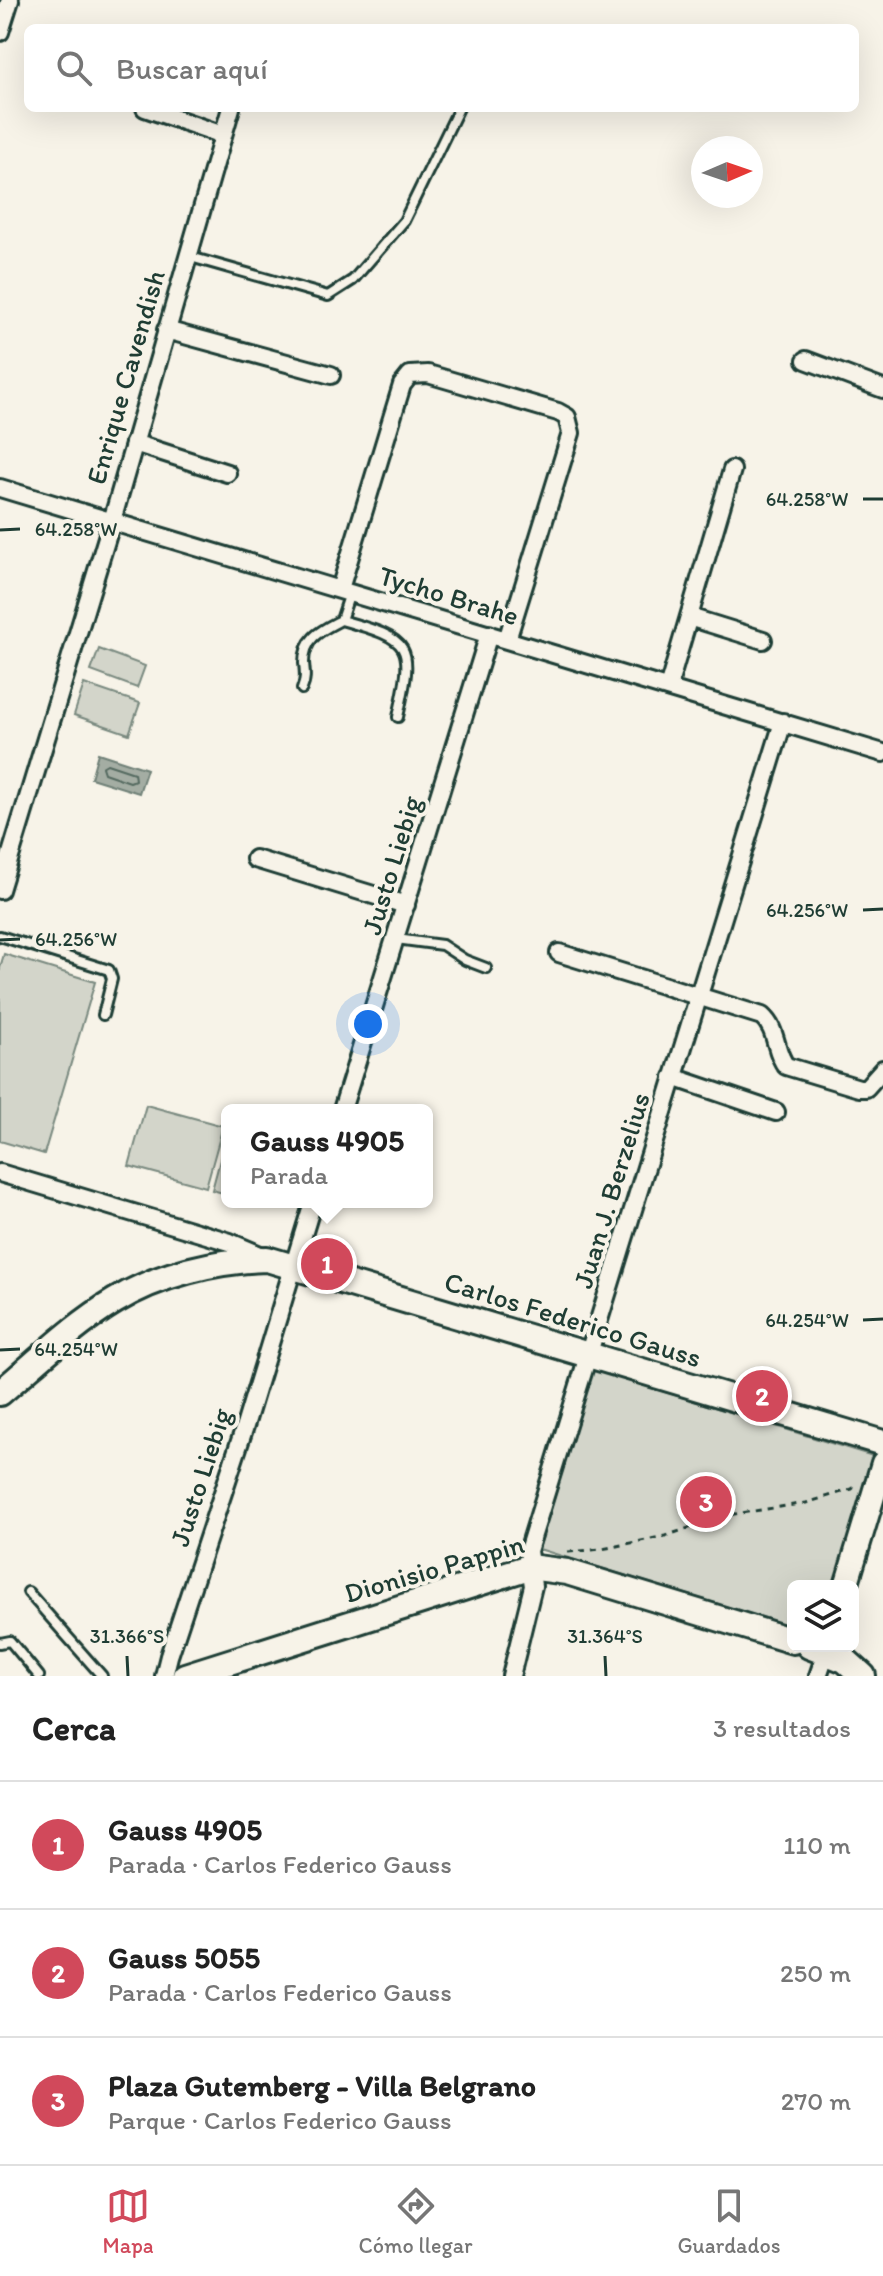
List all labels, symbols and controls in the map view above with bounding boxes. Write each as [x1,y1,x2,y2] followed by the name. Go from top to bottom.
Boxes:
[24,24,859,112] search box
[52,46,96,90] icon: search
[116,50,268,87] text: Buscar aquí
[691,136,763,208] north arrow
[78,266,172,488] street label: Enrique Cavendish
[766,487,848,511] text: 64.258°W
[35,517,117,541] text: 64.258°W
[375,558,523,632] street label: Tycho Brahe
[354,791,428,938] street label: Justo Liebig
[766,898,848,922] text: 64.256°W
[35,927,117,951] text: 64.256°W
[348,1004,388,1044] your location
[565,1088,657,1292] street label: Juan J. Berzelius
[221,1104,433,1208] popup
[250,1122,404,1159] text: Gauss 4905
[250,1159,328,1191] text: Parada
[301,1234,353,1294] pin: 1
[440,1264,706,1374] street label: Carlos Federico Gauss
[765,1308,849,1332] text: 64.254°W
[34,1337,118,1361] text: 64.254°W
[736,1366,788,1426] pin: 2
[162,1403,238,1550] street label: Justo Liebig
[680,1472,732,1532] pin: 3
[340,1526,528,1610] street label: Dionisio Pappin
[787,1580,859,1652] map controls
[787,1580,859,1652] button: layers
[90,1624,164,1648] text: 31.366°S
[567,1624,643,1648] text: 31.364°S
[32,1708,116,1749] text: Cerca
[713,1712,851,1744] text: 3 resultados
[108,1811,262,1848] text: Gauss 4905
[52,1829,64,1861] text: 1
[783,1829,851,1861] text: 110 m
[108,1848,452,1880] text: Parada · Carlos Federico Gauss
[108,1939,260,1976] text: Gauss 5055
[51,1957,65,1989] text: 2
[780,1957,851,1989] text: 250 m
[108,1976,452,2008] text: Parada · Carlos Federico Gauss
[108,2067,536,2104] text: Plaza Gutemberg - Villa Belgrano
[51,2085,65,2117] text: 3
[781,2085,851,2117] text: 270 m
[108,2104,452,2136] text: Parque · Carlos Federico Gauss
[102,2184,154,2259] tab: Mapa
[359,2184,473,2259] tab: Cómo llegar
[677,2184,781,2259] tab: Guardados

